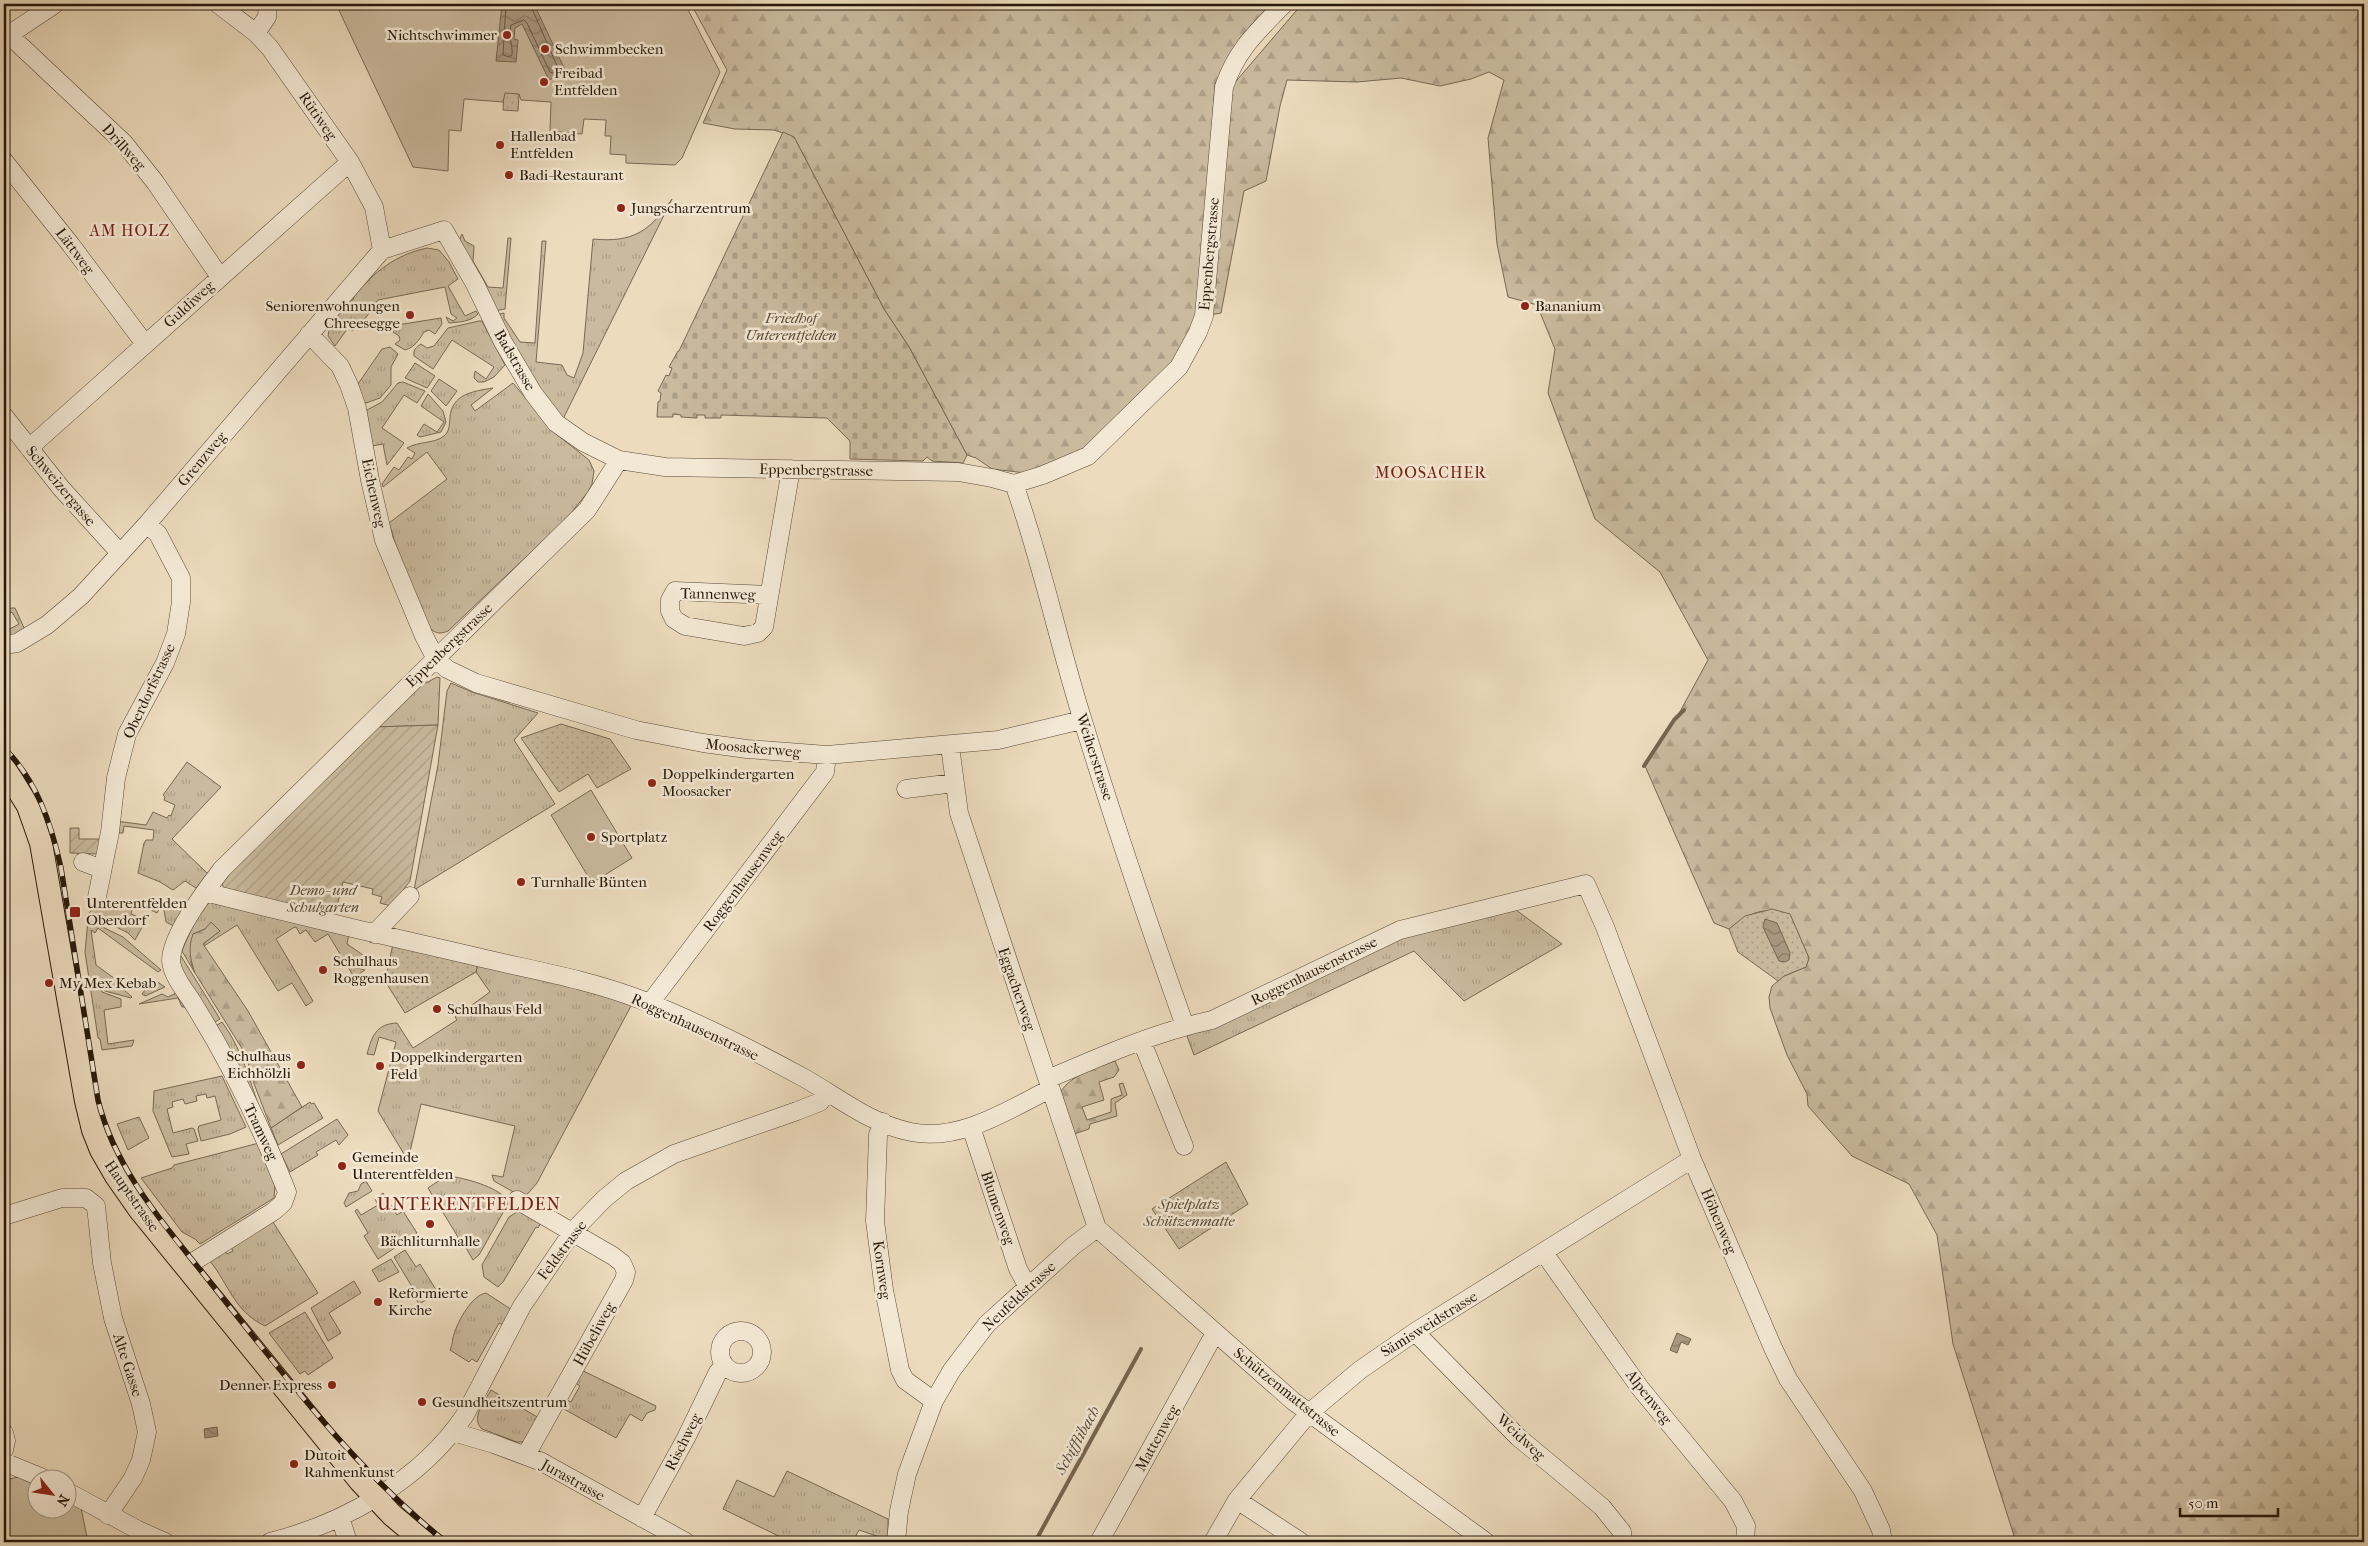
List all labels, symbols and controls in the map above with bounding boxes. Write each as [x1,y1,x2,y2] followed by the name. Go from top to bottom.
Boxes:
[387,26,498,44] place label: Nichtschwimmer
[501,29,513,41] marker: Nichtschwimmer
[555,40,664,58] place label: Schwimmbecken
[539,43,551,55] marker: Schwimmbecken
[554,64,618,99] place label: Freibad Entfelden
[538,76,550,88] marker: Freibad Entfelden
[295,88,342,144] street label: Rütiweg
[98,120,150,175] street label: Drillweg
[510,127,577,162] place label: Hallenbad Entfelden
[494,139,506,151] marker: Hallenbad Entfelden
[519,166,624,184] place label: Badi-Restaurant
[503,169,515,181] marker: Badi-Restaurant
[1195,196,1223,311] street label: Eppenbergstrasse
[630,199,751,217] place label: Jungscharzentrum
[615,202,627,214] marker: Jungscharzentrum
[89,221,170,240] district label: AM HOLZ
[52,224,99,278] street label: Lättweg
[160,276,219,331] street label: Guldiweg
[266,297,401,332] place label: Seniorenwohnungen Chreesegge
[1535,297,1602,315] place label: Bananium
[1519,300,1531,312] marker: Bananium
[404,309,416,321] marker: Seniorenwohnungen Chreesegge
[745,309,837,344] park label: Friedhof Unterentfelden
[490,326,540,394] street label: Badstrasse
[174,427,231,490] street label: Grenzweg
[22,442,100,530] street label: Schweizergasse
[358,457,390,530] street label: Eichenweg
[759,460,874,480] street label: Eppenbergstrasse
[1375,463,1487,482] district label: MOOSACHER
[680,584,757,604] street label: Tannenweg
[402,599,497,691] street label: Eppenbergstrasse
[119,640,179,741] street label: Oberdorfstrasse
[1072,710,1118,803] street label: Weiherstrasse
[705,735,802,761] street label: Moosackerweg
[662,765,795,800] place label: Doppelkindergarten Moosacker
[646,777,658,789] marker: Doppelkindergarten Moosacker
[699,826,787,935] street label: Roggenhausenweg
[601,828,668,846] place label: Sportplatz
[585,831,597,843] marker: Sportplatz
[531,873,647,891] place label: Turnhalle Bünten
[515,876,527,888] marker: Turnhalle Bünten
[286,881,359,916] park label: Demo- und Schulgarten
[86,894,187,929] place label: Unterentfelden Oberdorf
[68,905,82,919] marker: Unterentfelden Oberdorf
[1248,932,1381,1009] street label: Roggenhausenstrasse
[994,945,1040,1034] street label: Eggacherweg
[333,952,429,987] place label: Schulhaus Roggenhausen
[317,964,329,976] marker: Schulhaus Roggenhausen
[59,974,156,992] place label: My Mex Kebab
[43,977,55,989] marker: My Mex Kebab
[628,990,762,1065] street label: Roggenhausenstrasse
[447,1000,543,1018] place label: Schulhaus Feld
[431,1003,443,1015] marker: Schulhaus Feld
[227,1047,292,1082] place label: Schulhaus Eichhölzli
[390,1048,523,1083] place label: Doppelkindergarten Feld
[295,1059,307,1071] marker: Schulhaus Eichhölzli
[374,1060,386,1072] marker: Doppelkindergarten Feld
[240,1101,282,1164] street label: Tramweg
[352,1148,453,1183] place label: Gemeinde Unterentfelden
[101,1157,164,1236] street label: Hauptstrasse
[336,1160,348,1172] marker: Gemeinde Unterentfelden
[977,1169,1019,1248] street label: Blumenweg
[1697,1185,1741,1257] street label: Höhenweg
[377,1194,561,1215] district label: UNTERENTFELDEN
[1142,1195,1236,1230] park label: Spielplatz Schützenmatte
[534,1216,591,1283] street label: Feldstrasse
[424,1218,436,1230] marker: Bächliturnhalle
[380,1232,481,1250] place label: Bächliturnhalle
[869,1239,895,1302] street label: Kornweg
[978,1257,1060,1335] street label: Neufeldstrasse
[388,1284,469,1319] place label: Reformierte Kirche
[1377,1287,1481,1361] street label: Sämisweidstrasse
[372,1296,384,1308] marker: Reformierte Kirche
[569,1298,619,1369] street label: Hübeliweg
[109,1330,147,1400] street label: Alte Gasse
[1230,1344,1344,1441] street label: Schützenmattstrasse
[1622,1365,1676,1429] street label: Alpenweg
[219,1376,322,1394] place label: Denner Express
[326,1379,338,1391] marker: Denner Express
[432,1393,568,1411] place label: Gesundheitszentrum
[416,1396,428,1408] marker: Gesundheitszentrum
[1131,1401,1183,1475] street label: Mattenweg
[1050,1402,1104,1478] water label: Schifflibach
[661,1409,705,1474] street label: Rischweg
[1492,1409,1550,1465] street label: Weidweg
[304,1446,395,1481] place label: Dutoit Rahmenkunst
[537,1455,608,1505] street label: Jurastrasse
[288,1458,300,1470] marker: Dutoit Rahmenkunst
[28,1468,78,1518] north arrow
[2180,1486,2278,1518] scale bar
[53,1491,73,1509] text: N
[2188,1494,2219,1512] text: 50 m

